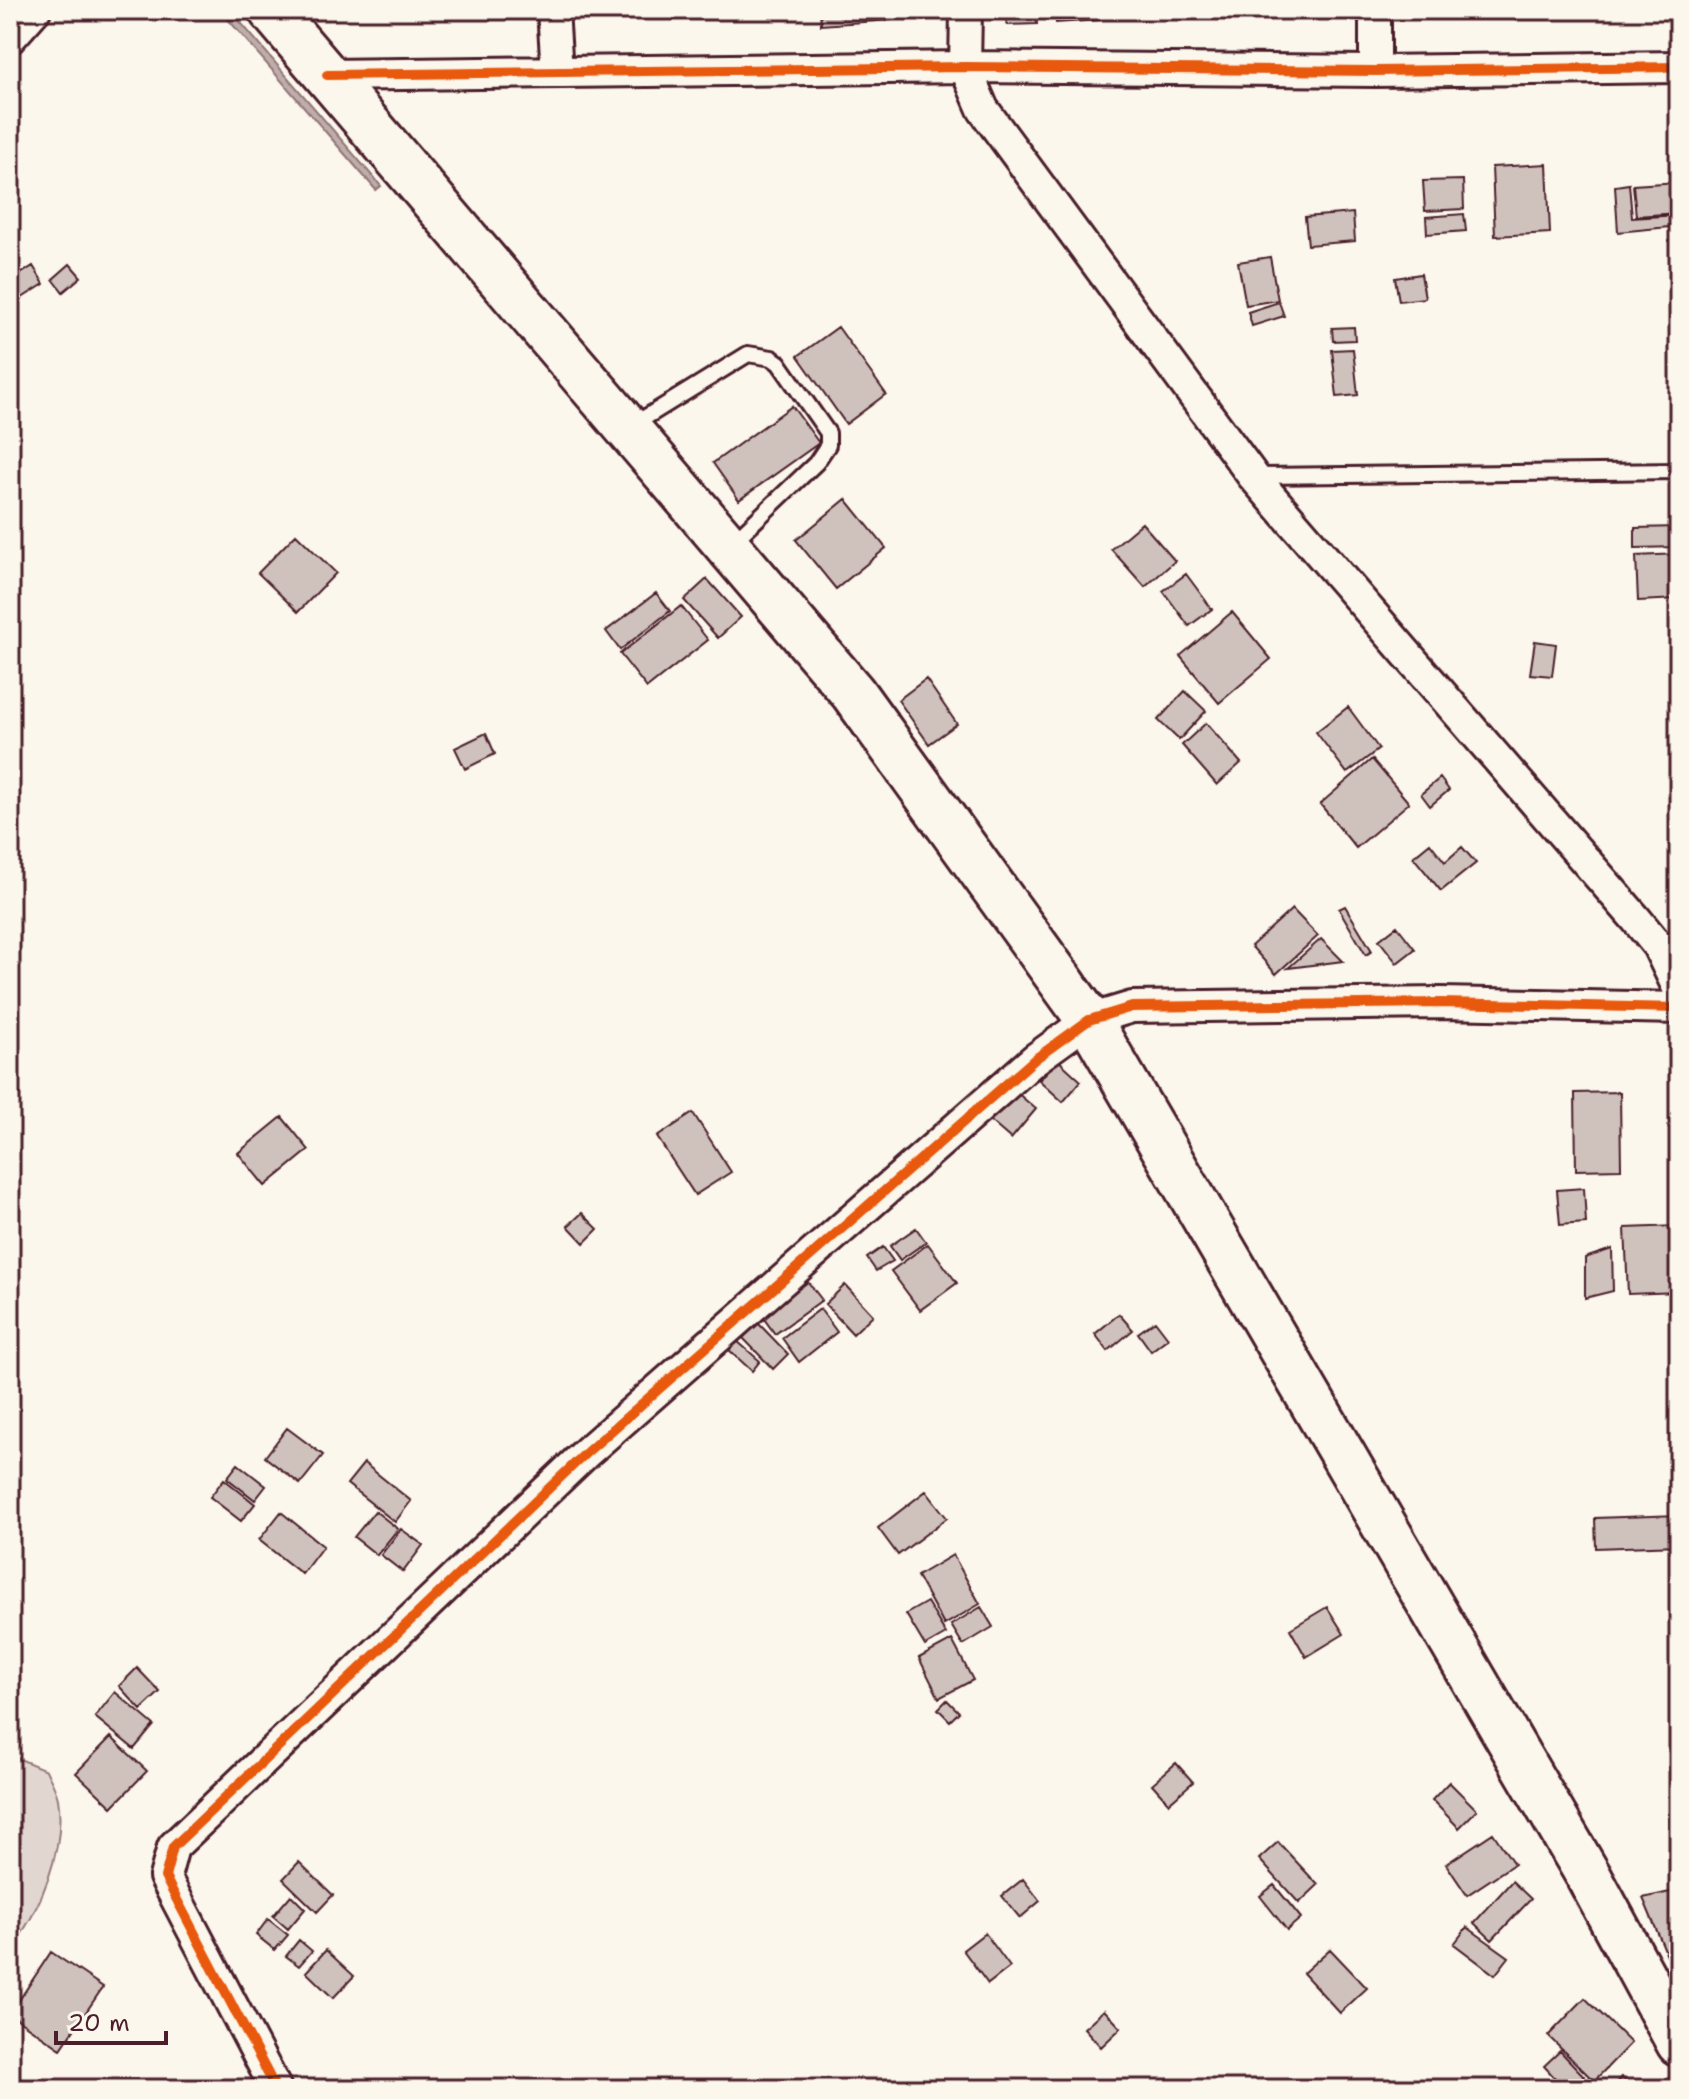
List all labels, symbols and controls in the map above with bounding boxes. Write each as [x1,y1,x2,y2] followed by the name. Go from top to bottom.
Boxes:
[56,1995,166,2045] scale bar
[68,2007,130,2039] text: 20 m

